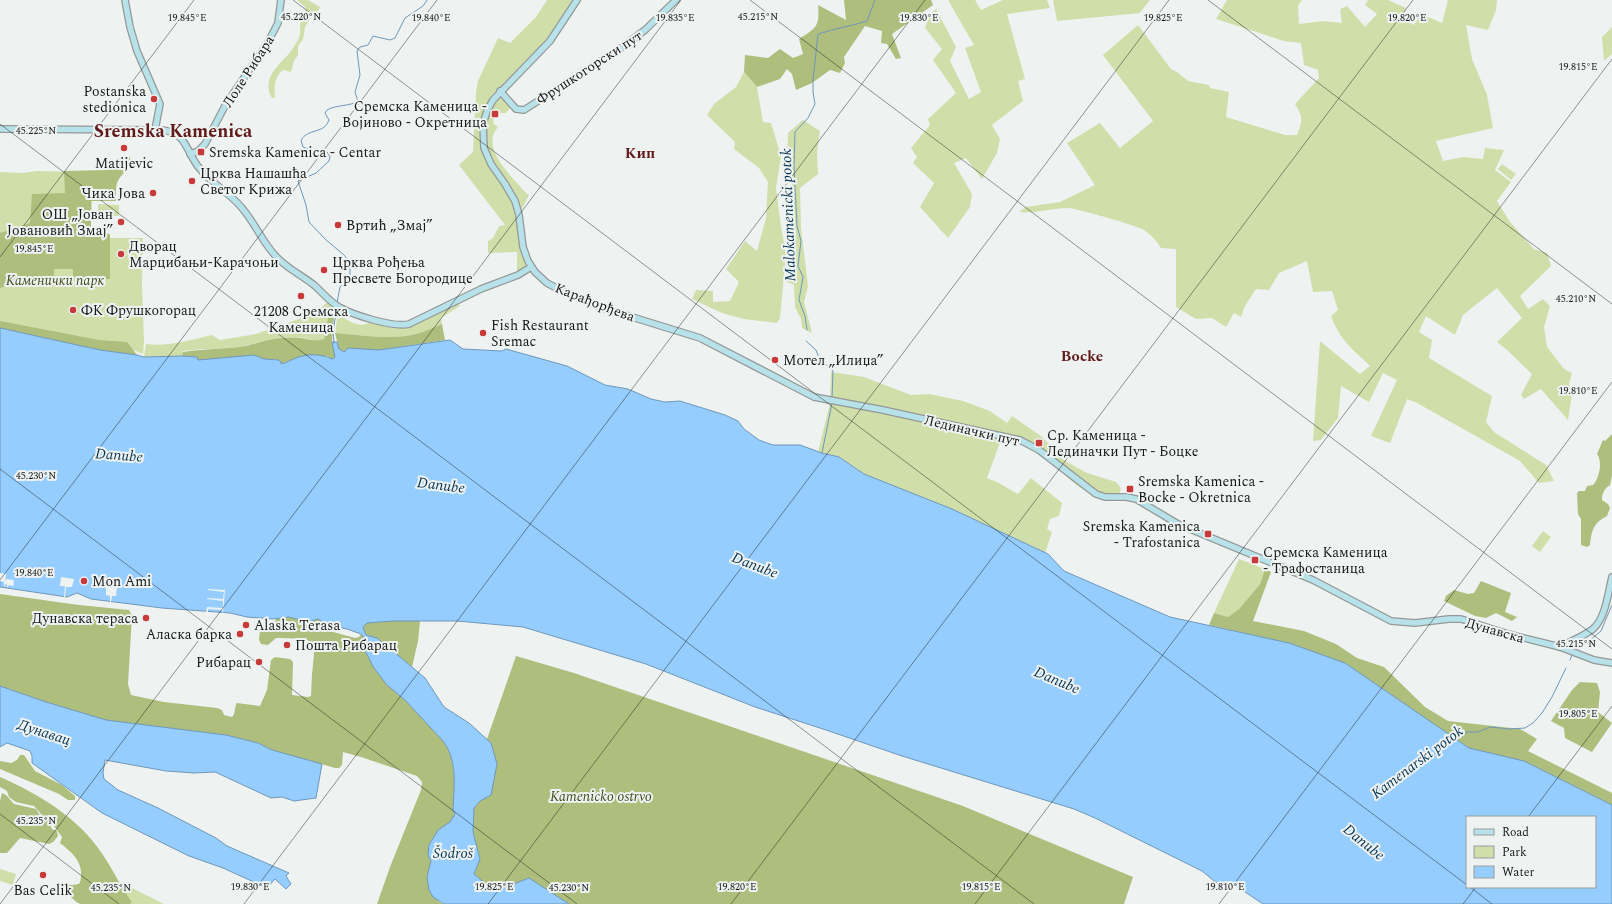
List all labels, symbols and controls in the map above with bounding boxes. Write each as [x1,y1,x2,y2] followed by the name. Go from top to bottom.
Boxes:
[281,9,321,25] text: 45.220°N
[738,9,778,25] text: 45.215°N
[167,10,207,26] text: 19.845°E
[411,10,451,26] text: 19.840°E
[655,10,695,26] text: 19.835°E
[899,10,939,26] text: 19.830°E
[1143,10,1183,26] text: 19.825°E
[1387,10,1427,26] text: 19.820°E
[532,25,647,110] street label: Фрушкогорски пут
[217,31,280,111] street label: Лоле Рибара
[1558,59,1598,75] text: 19.815°E
[83,81,146,118] place label: Postanska stedionica
[149,94,159,104] marker: Postanska stedionica
[342,96,487,133] place label: Сремска Каменица - Војиново - Окретница
[490,109,500,119] marker: Сремска Каменица - Војиново - Окретница
[94,118,253,145] district label: Sremska Kamenica
[16,123,56,139] text: 45.225°N
[209,142,381,163] place label: Sremska Kamenica - Centar
[625,142,655,165] district label: Кип
[119,143,129,153] marker: Matijevic
[196,147,206,157] marker: Sremska Kamenica - Centar
[775,148,802,282] water label: Malokamenicki potok
[95,153,154,174] place label: Matijevic
[200,163,307,200] place label: Црква Нашашћа Светог Крижа
[187,176,197,186] marker: Црква Нашашћа Светог Крижа
[81,183,145,204] place label: Чика Јова
[148,188,158,198] marker: Чика Јова
[7,204,113,241] place label: ОШ „Јован Јовановић Змај”
[346,215,433,236] place label: Вртић „Змај”
[116,217,126,227] marker: ОШ „Јован Јовановић Змај”
[333,220,343,230] marker: Вртић „Змај”
[129,236,279,273] place label: Дворац Марцибањи-Карачоњи
[14,241,54,257] text: 19.845°E
[116,249,126,259] marker: Дворац Марцибањи-Карачоњи
[332,252,473,289] place label: Црква Рођења Пресвете Богородице
[319,265,329,275] marker: Црква Рођења Пресвете Богородице
[6,270,105,291] park label: Каменички парк
[552,278,638,327] street label: Карађорђева
[296,291,306,301] marker: 21208 Сремска Каменица
[1556,291,1596,307] text: 45.210°N
[81,300,196,321] place label: ФК Фрушкогорац
[254,301,348,338] place label: 21208 Сремска Каменица
[68,305,78,315] marker: ФК Фрушкогорац
[491,315,589,352] place label: Fish Restaurant Sremac
[478,328,488,338] marker: Fish Restaurant Sremac
[1061,345,1103,368] district label: Bocke
[783,350,883,371] place label: Мотел „Илиџа”
[770,355,780,365] marker: Мотел „Илиџа”
[1558,383,1598,399] text: 19.810°E
[922,409,1022,452] street label: Лединачки пут
[1047,425,1199,462] place label: Ср. Каменица - Лединачки Пут - Боцке
[1034,438,1044,448] marker: Ср. Каменица - Лединачки Пут - Боцке
[94,442,144,469] water label: Danube
[16,468,56,484] text: 45.230°N
[416,471,467,500] water label: Danube
[1138,471,1264,508] place label: Sremska Kamenica - Bocke - Okretnica
[1125,484,1135,494] marker: Sremska Kamenica - Bocke - Okretnica
[1083,516,1200,553] place label: Sremska Kamenica - Trafostanica
[1203,529,1213,539] marker: Sremska Kamenica - Trafostanica
[1263,542,1388,579] place label: Сремска Каменица - Трафостаница
[728,546,782,585] water label: Danube
[1250,555,1260,565] marker: Сремска Каменица - Трафостаница
[14,565,54,581] text: 19.840°E
[92,571,152,592] place label: Mon Ami
[79,576,89,586] marker: Mon Ami
[32,608,138,629] place label: Дунавска тераса
[1463,612,1527,649] street label: Дунавска
[141,613,151,623] marker: Дунавска тераса
[254,615,340,636] place label: Alaska Terasa
[241,620,251,630] marker: Alaska Terasa
[146,624,232,645] place label: Аласка барка
[235,629,245,639] marker: Аласка барка
[295,635,397,656] place label: Пошта Рибарац
[1556,636,1596,652] text: 45.215°N
[282,640,292,650] marker: Пошта Рибарац
[196,652,251,673] place label: Рибарац
[254,657,264,667] marker: Рибарац
[1030,660,1084,701] water label: Danube
[1558,706,1598,722] text: 19.805°E
[13,713,74,752] water label: Дунавац
[1366,720,1468,805] water label: Kamenarski potok
[550,786,652,807] park label: Kamenicko ostrvo
[16,813,56,829] text: 45.235°N
[1466,816,1596,888] legend
[1338,818,1390,867] water label: Danube
[1502,823,1529,842] text: Road
[433,842,475,865] water label: Šodroš
[1502,843,1527,862] text: Park
[1502,863,1534,882] text: Water
[38,870,48,880] marker: Bas Celik
[230,879,270,895] text: 19.830°E
[474,879,514,895] text: 19.825°E
[717,879,757,895] text: 19.820°E
[961,879,1001,895] text: 19.815°E
[1205,879,1245,895] text: 19.810°E
[14,880,73,901] place label: Bas Celik
[91,880,131,896] text: 45.235°N
[549,880,589,896] text: 45.230°N

